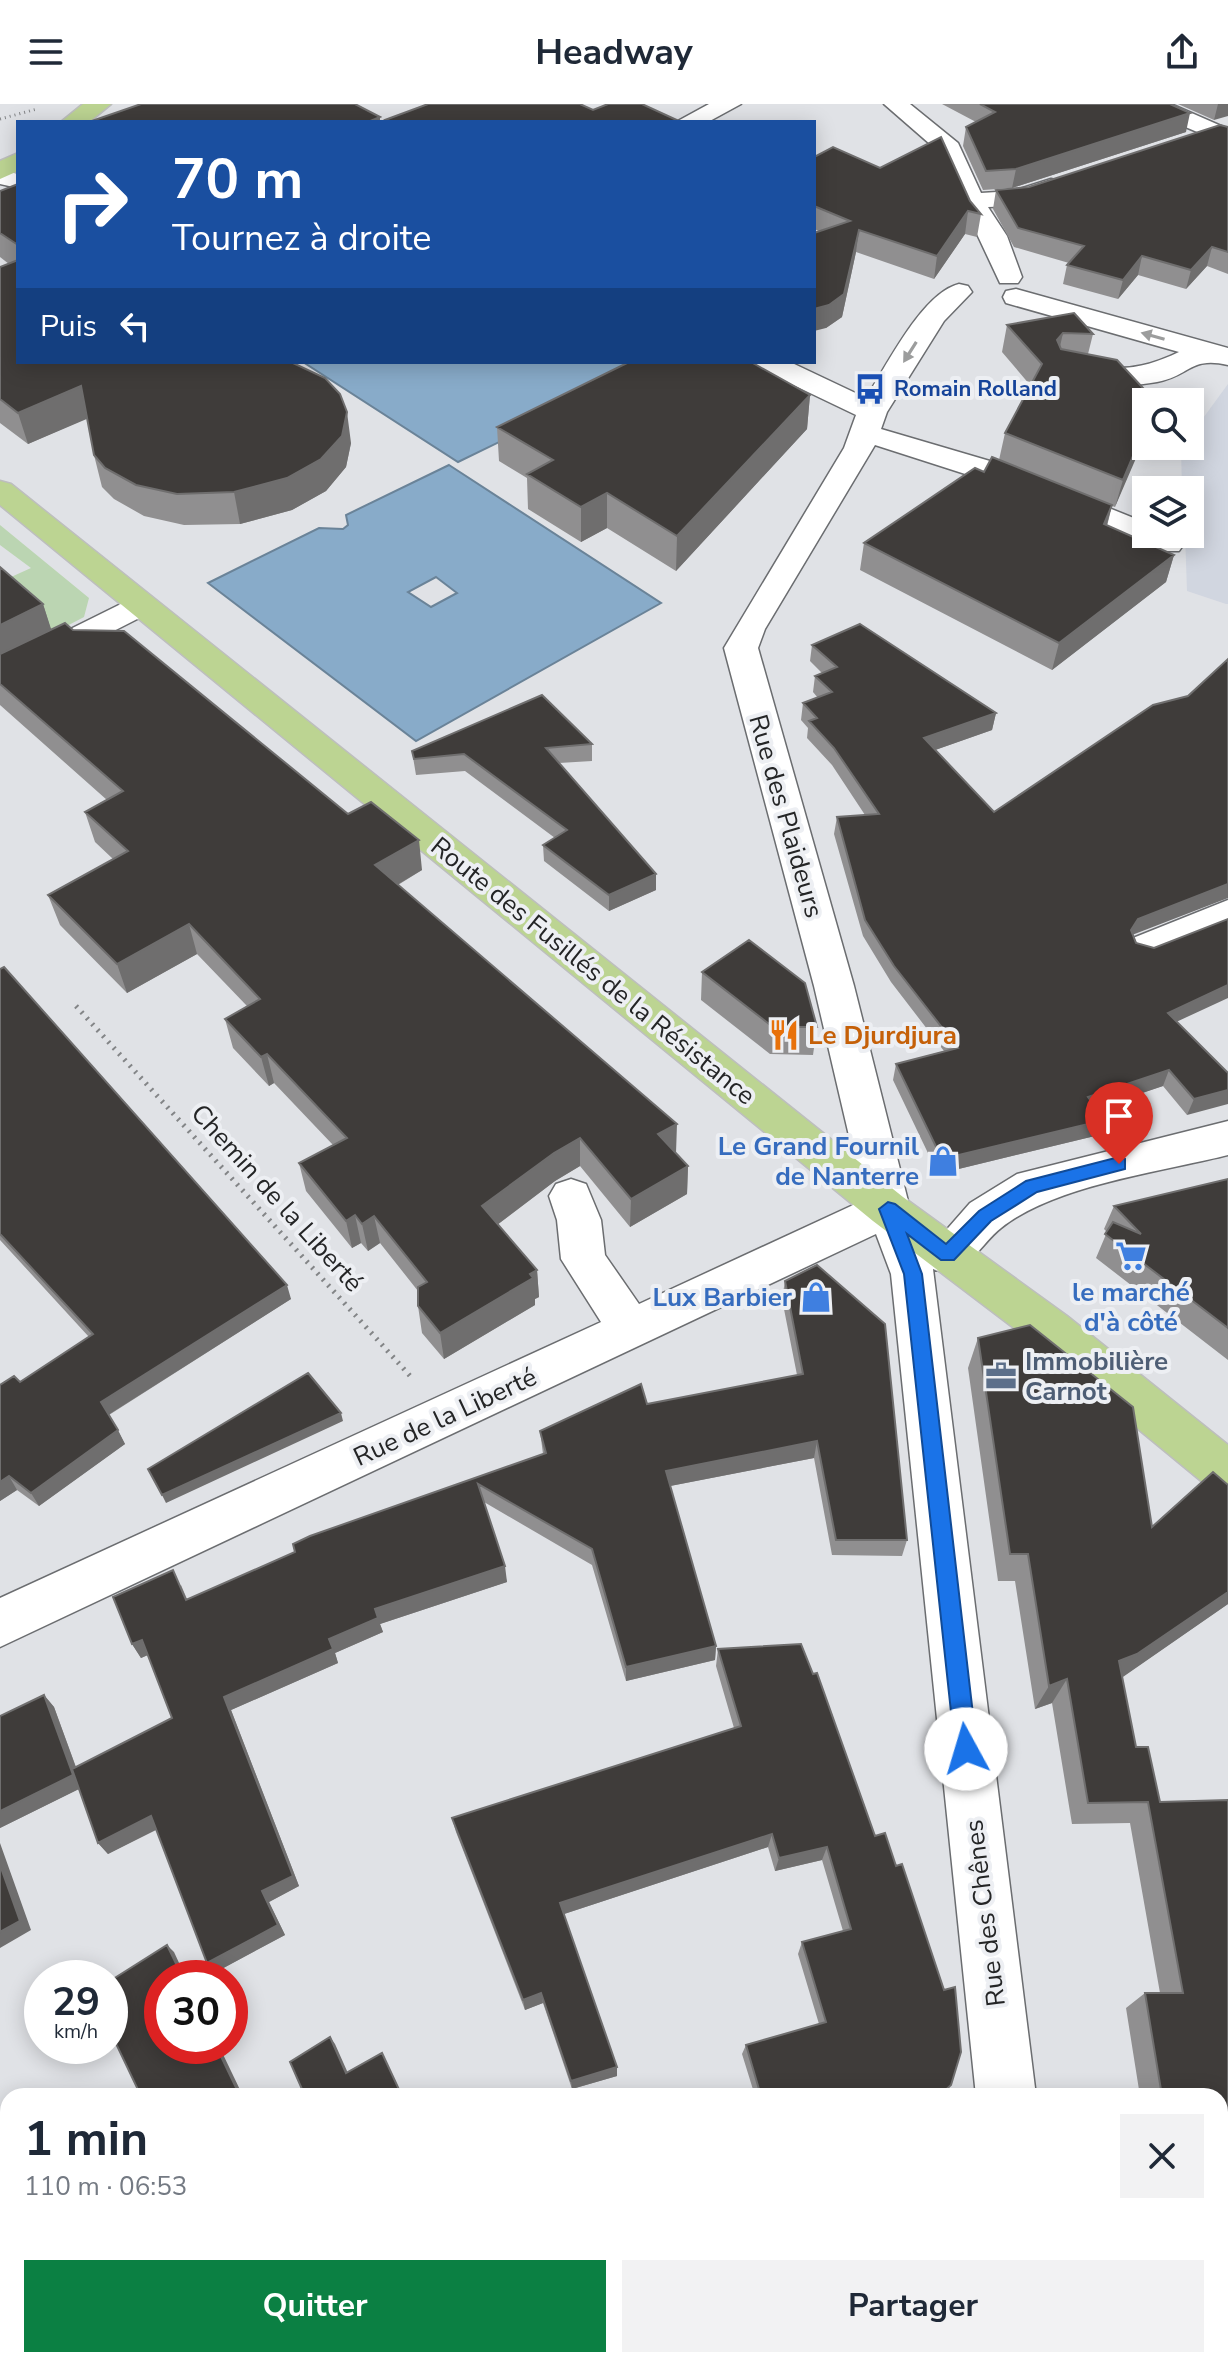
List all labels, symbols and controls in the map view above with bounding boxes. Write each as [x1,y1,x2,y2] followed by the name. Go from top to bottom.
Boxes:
[535,28,693,77] text: Headway
[24,30,68,74] icon: menu
[1160,30,1204,74] icon: share
[172,141,303,218] text: 70 m
[40,152,144,256] icon: right
[172,214,431,263] text: Tournez à droite
[113,304,157,348] icon: left
[40,306,97,347] text: Puis
[1140,329,1164,342] one-way arrow
[903,341,917,363] one-way arrow
[853,372,887,406] bus stop icon: Romain Rolland
[894,374,1057,404] place label: Romain Rolland
[1132,388,1204,548] map controls
[1132,388,1204,460] button: search
[1132,476,1204,548] button: layers
[740,710,832,922] street label: Rue des Plaideurs
[423,829,763,1113] street label: Route des Fusillés de la Résistance
[767,1018,801,1052] restaurant icon: Le Djurdjura
[808,1018,957,1053] place label: Le Djurdjura
[1085,1082,1153,1164] pin
[1097,1094,1141,1138] icon: arrive
[183,1097,371,1299] street label: Chemin de la Liberté
[718,1129,920,1194] place label: Le Grand Fournil de Nanterre
[926,1144,960,1178] shop icon: Le Grand Fournil de Nanterre
[1114,1239,1148,1273] supermarket icon: le marché d'à côté
[1072,1275,1190,1340] place label: le marché d'à côté
[653,1280,793,1315] place label: Lux Barbier
[799,1280,833,1314] shop icon: Lux Barbier
[1025,1344,1168,1409] place label: Immobilière Carnot
[348,1359,542,1475] street label: Rue de la Liberté
[984,1359,1018,1393] office icon: Immobilière Carnot
[924,1707,1008,1791] position arrow
[956,1818,1014,2008] street label: Rue des Chênes
[144,1960,248,2064] speed limit sign: 30
[52,1975,100,2029] text: 29
[54,2018,98,2045] text: km/h
[24,2106,148,2172] text: 1 min
[1120,2114,1204,2198] button: close
[24,2169,187,2204] text: 110 m · 06:53
[24,2260,606,2352] button: Quitter
[622,2260,1204,2352] button: Partager

